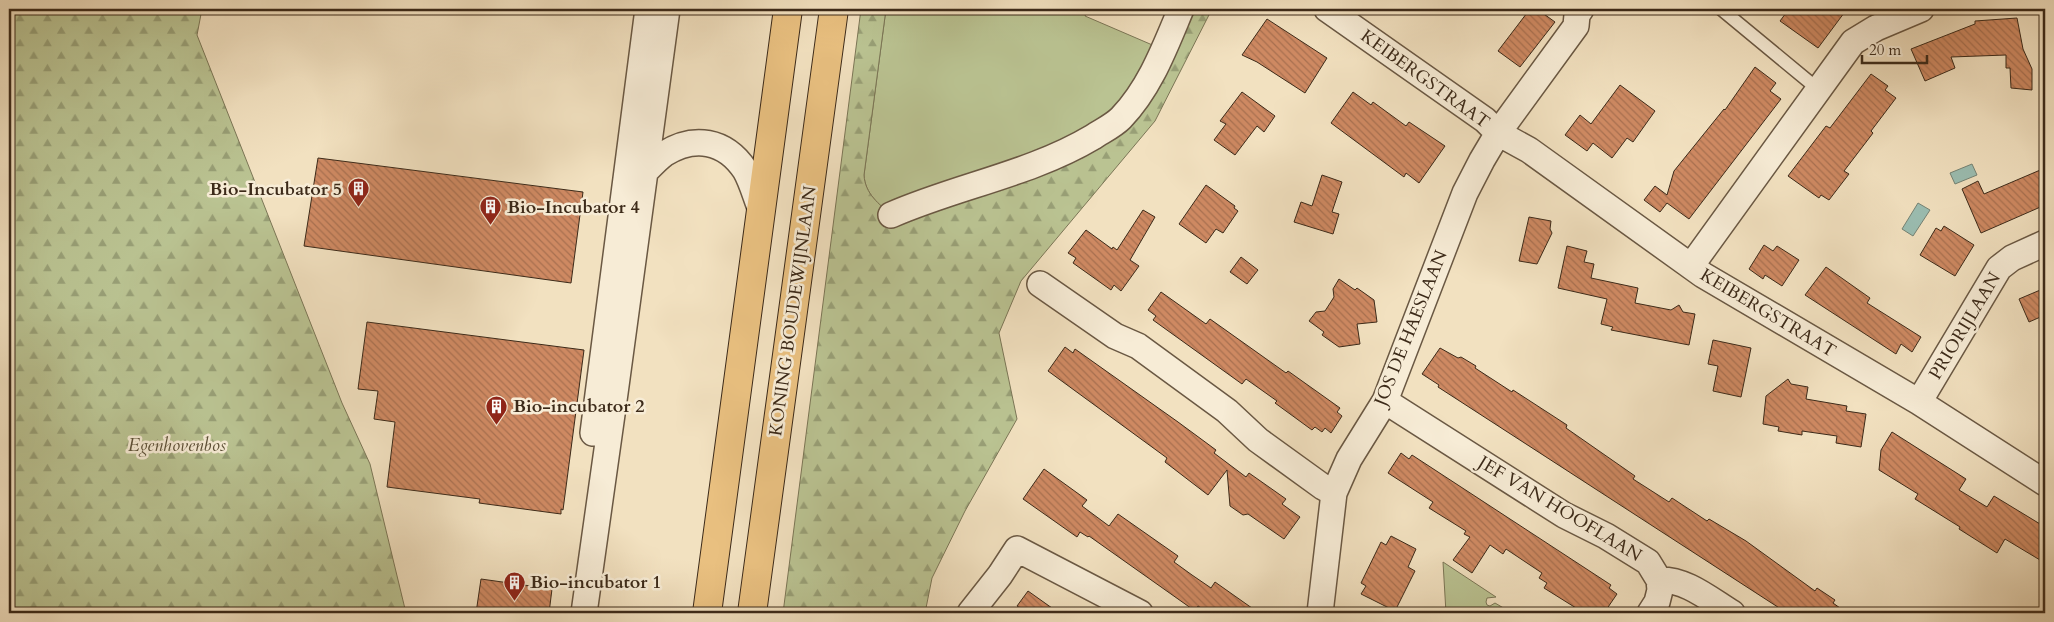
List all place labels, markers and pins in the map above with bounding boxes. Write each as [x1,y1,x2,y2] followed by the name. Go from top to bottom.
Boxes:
[209,177,342,202] place label: Bio-Incubator 5
[346,177,370,208] building icon: Bio-Incubator 5
[479,195,503,226] building icon: Bio-Incubator 4
[507,195,640,220] place label: Bio-Incubator 4
[485,394,509,425] building icon: Bio-incubator 2
[513,394,644,419] place label: Bio-incubator 2
[502,570,526,601] building icon: Bio-incubator 1
[530,570,661,595] place label: Bio-incubator 1

